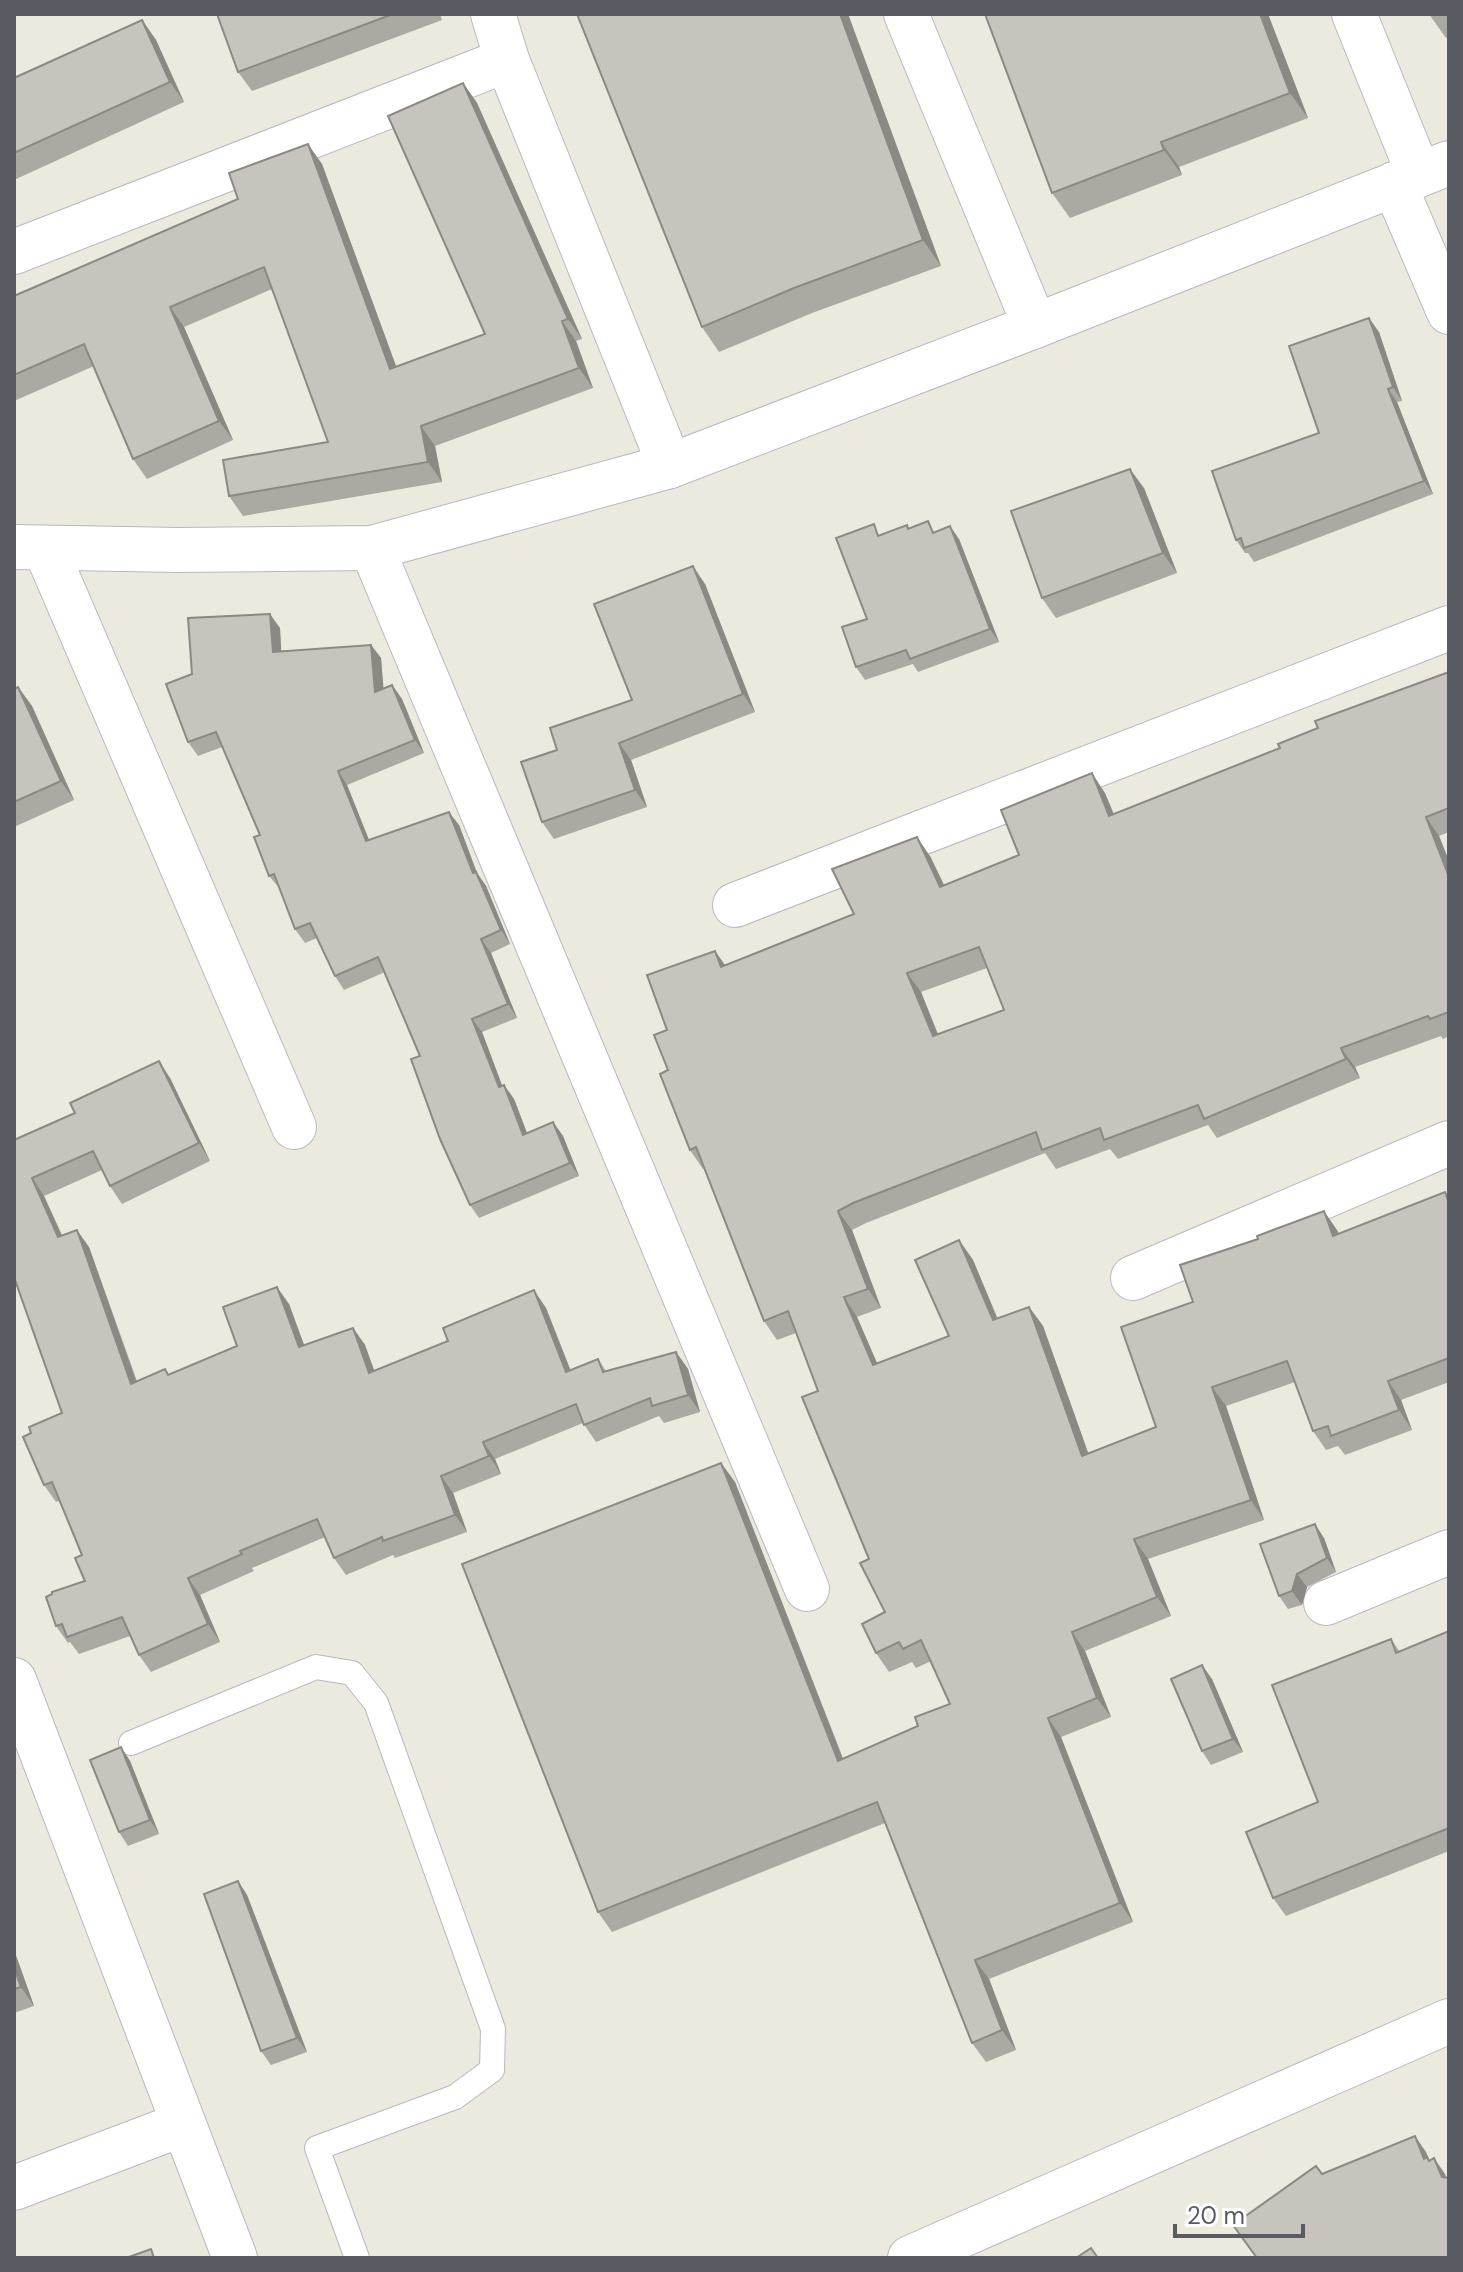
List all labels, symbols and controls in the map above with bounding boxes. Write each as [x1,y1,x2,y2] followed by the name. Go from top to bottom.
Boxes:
[1175,2188,1303,2238] scale bar
[1187,2200,1245,2231] text: 20 m

